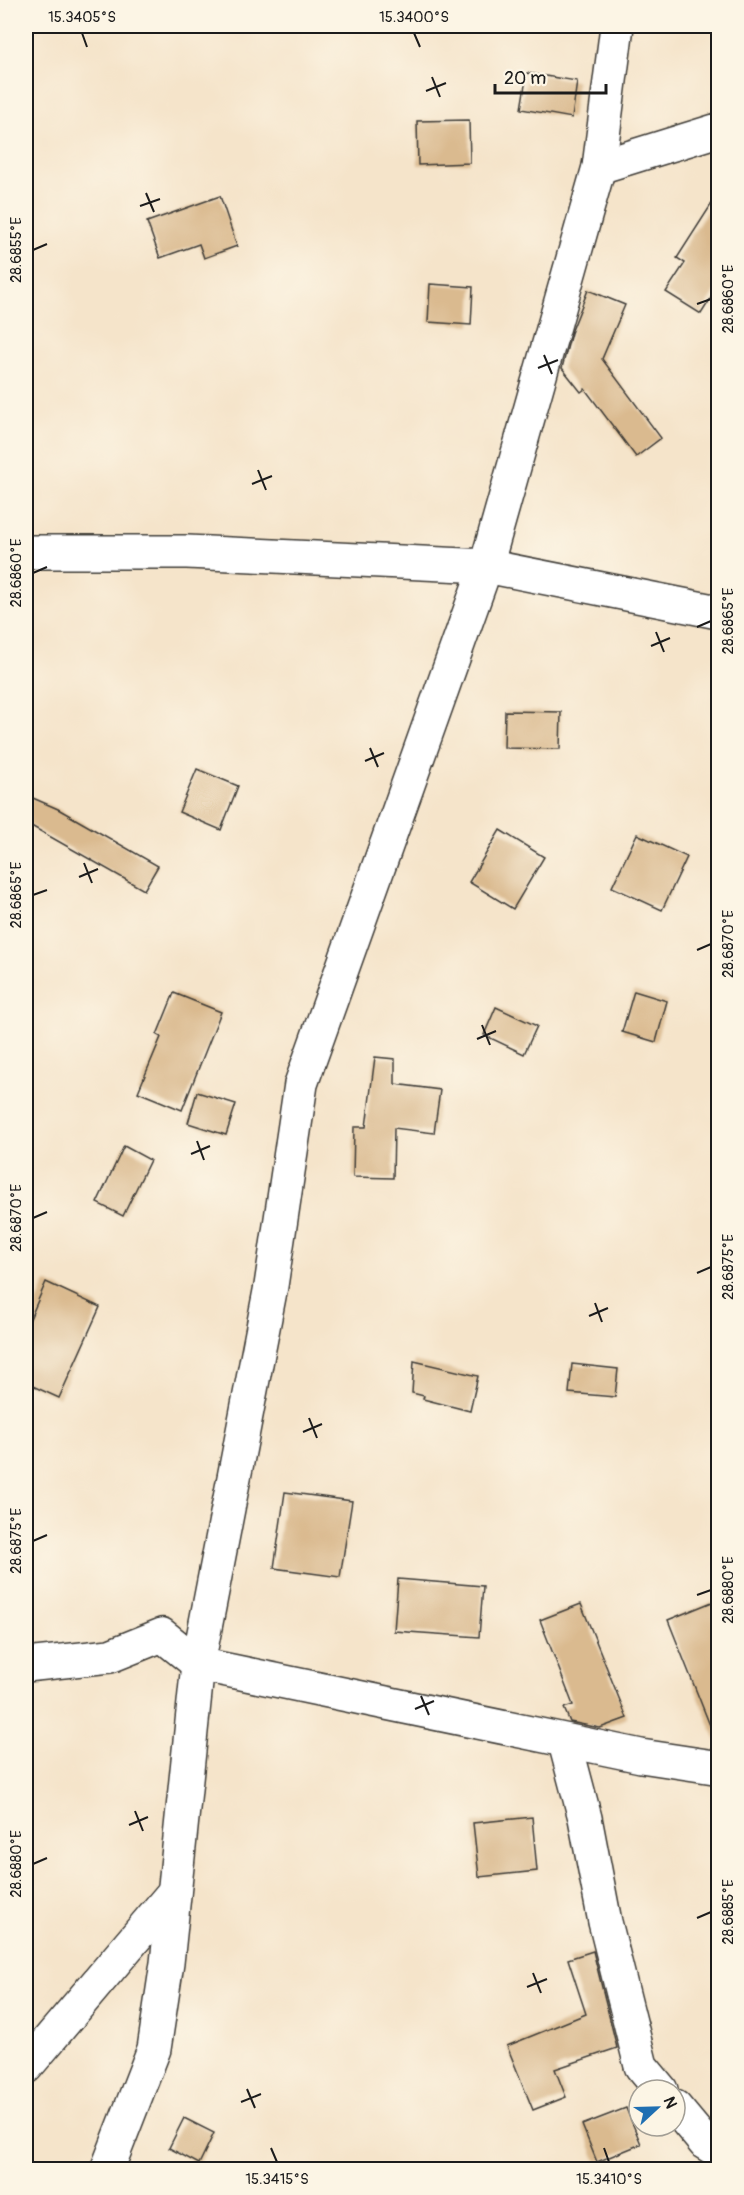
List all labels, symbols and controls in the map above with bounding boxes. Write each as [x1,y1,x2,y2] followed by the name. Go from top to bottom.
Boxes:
[48,8,116,27] text: 15.3405°S
[379,8,449,27] text: 15.3400°S
[495,57,606,95] scale bar
[504,67,546,90] text: 20 m
[7,217,26,283] text: 28.6855°E
[719,264,738,333] text: 28.6860°E
[7,538,26,607] text: 28.6860°E
[719,587,738,654] text: 28.6865°E
[7,861,26,928] text: 28.6865°E
[719,910,738,978] text: 28.6870°E
[7,1184,26,1252] text: 28.6870°E
[719,1234,738,1300] text: 28.6875°E
[7,1508,26,1574] text: 28.6875°E
[719,1556,738,1624] text: 28.6880°E
[7,1830,26,1898] text: 28.6880°E
[719,1879,738,1945] text: 28.6885°E
[627,2078,687,2138] north arrow
[659,2094,681,2112] text: N
[245,2170,309,2189] text: 15.3415°S
[576,2170,642,2189] text: 15.3410°S

